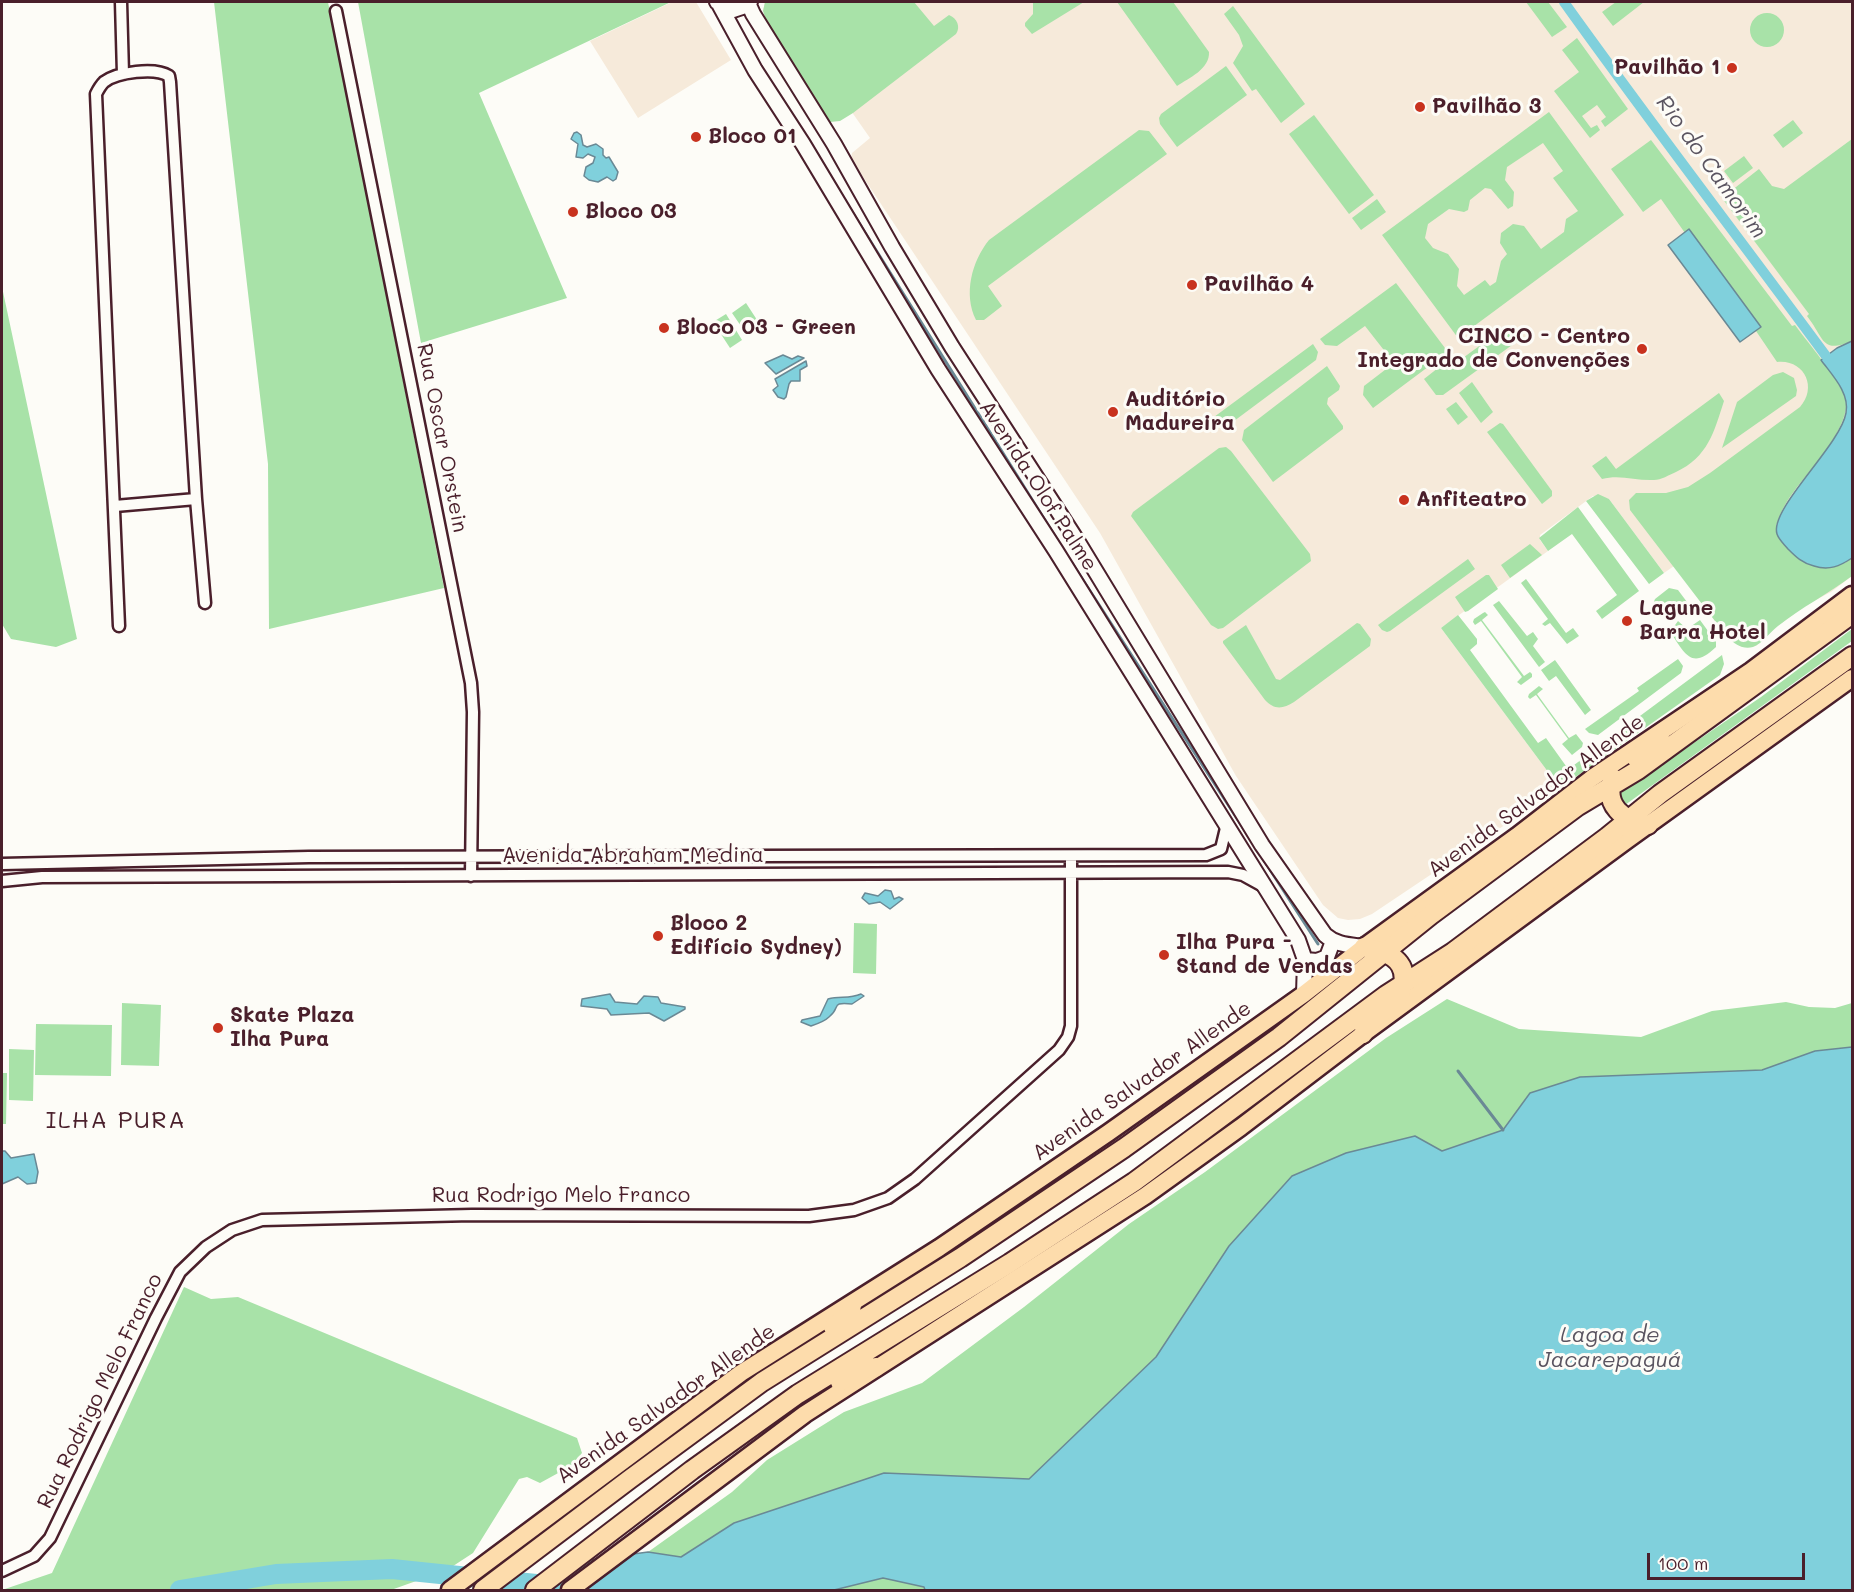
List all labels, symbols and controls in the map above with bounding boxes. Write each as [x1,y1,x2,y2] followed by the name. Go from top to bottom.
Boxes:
[1614,55,1720,81] place label: Pavilhão 1
[1725,61,1739,75] marker: Pavilhão 1
[1650,90,1772,244] water label: Rio do Camorim
[1432,94,1541,120] place label: Pavilhão 3
[1413,100,1427,114] marker: Pavilhão 3
[708,124,796,150] place label: Bloco 01
[689,130,703,144] marker: Bloco 01
[585,199,677,225] place label: Bloco 03
[566,205,580,219] marker: Bloco 03
[1204,272,1314,298] place label: Pavilhão 4
[1185,278,1199,292] marker: Pavilhão 4
[676,315,856,341] place label: Bloco 03 - Green
[657,321,671,335] marker: Bloco 03 - Green
[1357,324,1630,374] place label: CINCO - Centro Integrado de Convenções
[411,341,473,535] street label: Rua Oscar Orstein
[1635,342,1649,356] marker: CINCO - Centro Integrado de Convenções
[1125,387,1235,437] place label: Auditório Madureira
[974,396,1102,576] street label: Avenida Olof Palme
[1106,405,1120,419] marker: Auditório Madureira
[1416,487,1527,513] place label: Anfiteatro
[1397,493,1411,507] marker: Anfiteatro
[1639,596,1766,646] place label: Lagune Barra Hotel
[1620,614,1634,628] marker: Lagune Barra Hotel
[1423,709,1649,883] street label: Avenida Salvador Allende
[502,843,764,869] street label: Avenida Abraham Medina
[670,911,842,961] place label: Bloco 2 Edifício Sydney)
[651,929,665,943] marker: Bloco 2 Edifício Sydney)
[1176,930,1353,980] place label: Ilha Pura - Stand de Vendas
[1157,948,1171,962] marker: Ilha Pura - Stand de Vendas
[1028,996,1256,1166] street label: Avenida Salvador Allende
[230,1003,354,1053] place label: Skate Plaza Ilha Pura
[211,1021,225,1035] marker: Skate Plaza Ilha Pura
[46,1107,186,1135] district label: ILHA PURA
[432,1183,690,1209] street label: Rua Rodrigo Melo Franco
[32,1269,168,1513] street label: Rua Rodrigo Melo Franco
[552,1319,780,1489] street label: Avenida Salvador Allende
[1539,1322,1681,1374] water label: Lagoa de Jacarepaguá
[1650,1541,1808,1579] scale bar
[1658,1551,1708,1575] text: 100 m

